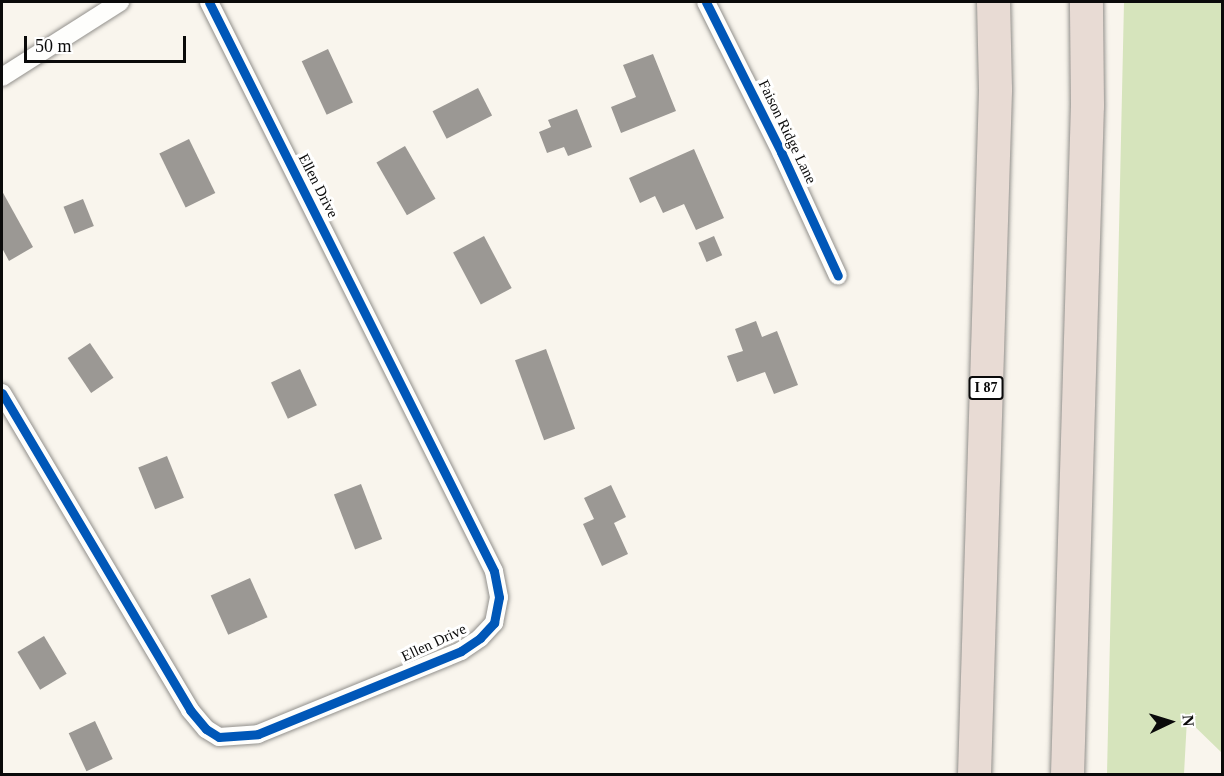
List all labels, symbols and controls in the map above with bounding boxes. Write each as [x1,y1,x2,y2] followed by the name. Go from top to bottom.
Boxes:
[27,24,189,62] scale bar
[35,36,72,56] text: 50 m
[754,77,820,187] street label: Faison Ridge Lane
[294,151,342,221] street label: Ellen Drive
[968,377,1004,399] road number: I 87
[399,620,469,666] street label: Ellen Drive
[1140,692,1200,752] north arrow
[1180,714,1197,727] text: N

